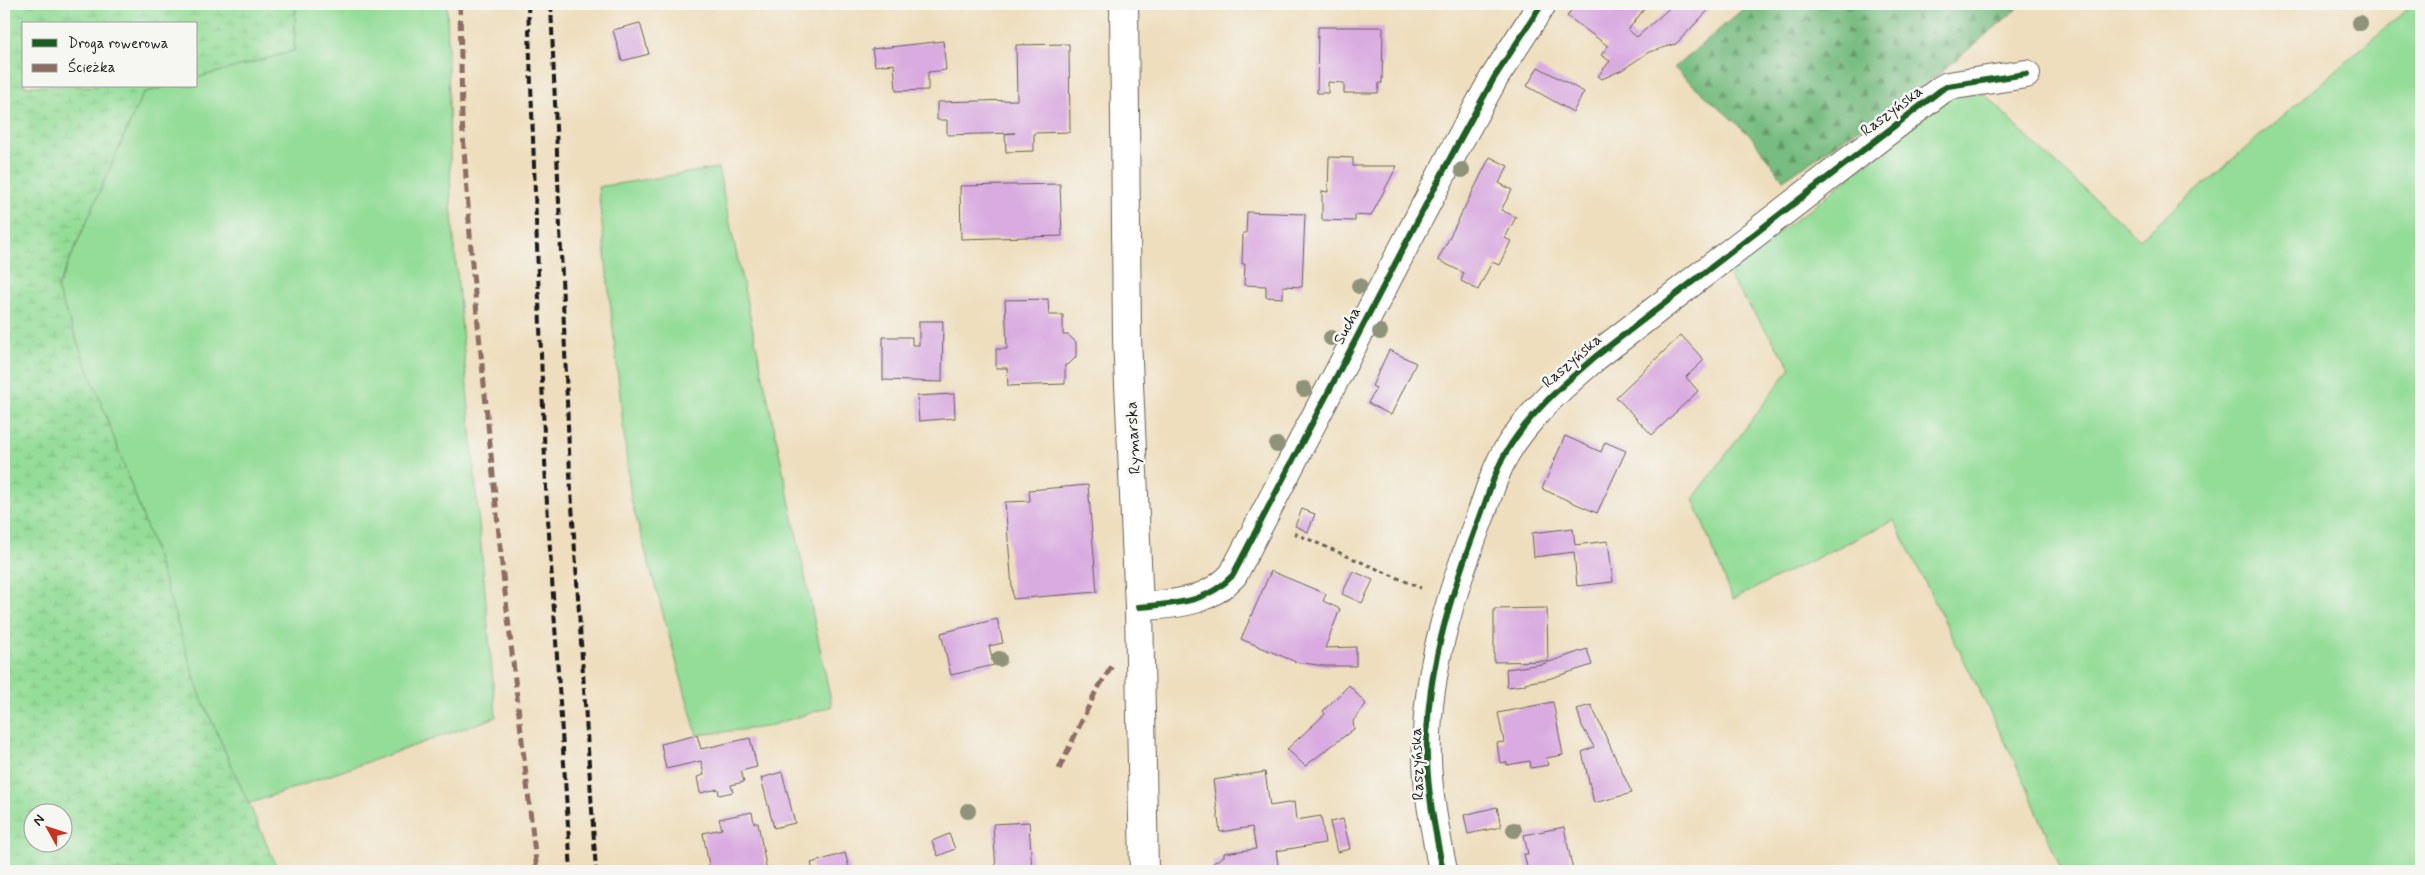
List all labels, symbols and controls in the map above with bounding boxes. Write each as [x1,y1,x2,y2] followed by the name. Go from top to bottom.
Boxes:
[22,22,198,88] legend
[68,34,169,54] text: Droga rowerowa
[68,57,116,78] text: Ścieżka
[1857,81,1927,141] street label: Raszyńska
[1329,303,1366,348] street label: Sucha
[1538,329,1606,393] street label: Raszyńska
[1121,401,1146,475] street label: Rymarska
[1406,727,1429,801] street label: Raszyńska
[22,802,72,852] north arrow
[29,811,49,830] text: N

